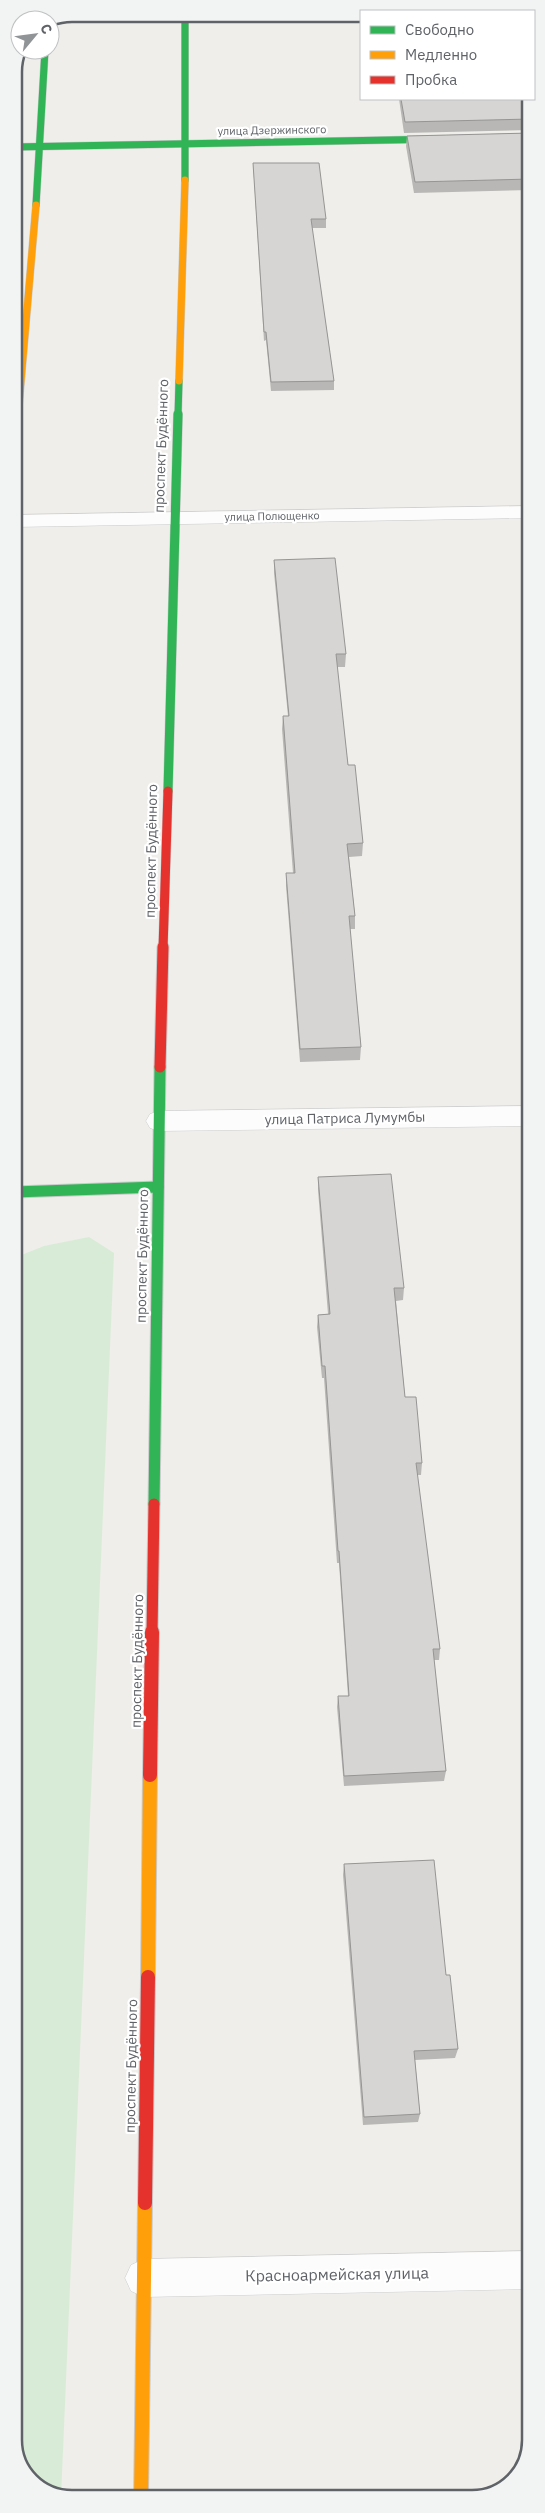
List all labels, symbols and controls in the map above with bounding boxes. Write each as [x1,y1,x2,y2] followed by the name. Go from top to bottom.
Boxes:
[10,10,60,60] north arrow
[360,10,535,100] legend
[36,20,56,37] text: С
[405,20,474,39] text: Свободно
[405,45,477,64] text: Медленно
[405,70,457,89] text: Пробка
[218,122,326,138] street label: улица Дзержинского
[150,379,172,513] street label: проспект Будённого
[224,508,320,524] street label: улица Полющенко
[141,784,161,918] street label: проспект Будённого
[264,1108,426,1128] street label: улица Патриса Лумумбы
[132,1189,152,1323] street label: проспект Будённого
[127,1594,147,1728] street label: проспект Будённого
[121,1999,141,2133] street label: проспект Будённого
[245,2262,430,2286] street label: Красноармейская улица

